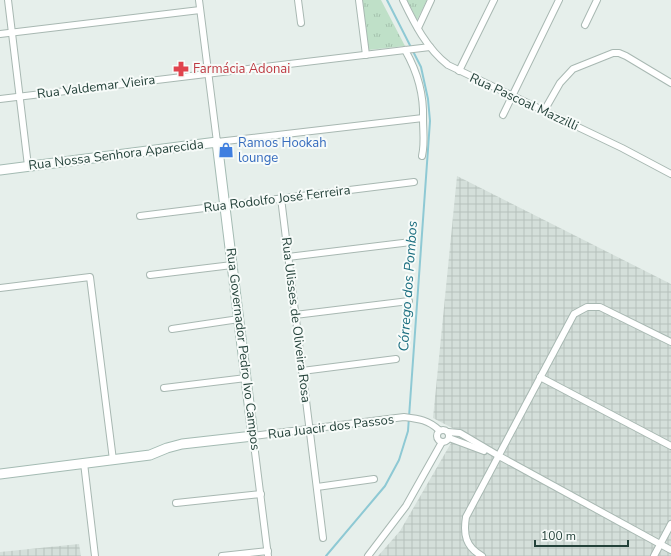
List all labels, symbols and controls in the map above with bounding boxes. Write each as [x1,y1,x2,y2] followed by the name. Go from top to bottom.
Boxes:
[172,60,190,78] pharmacy icon: Farmácia Adonai
[193,60,290,78] place label: Farmácia Adonai
[467,69,581,135] street label: Rua Pascoal Mazzilli
[36,71,156,103] street label: Rua Valdemar Vieira
[238,134,327,167] place label: Ramos Hookah lounge
[27,135,205,175] street label: Rua Nossa Senhora Aparecida
[217,141,235,159] shop icon: Ramos Hookah lounge
[203,181,351,217] street label: Rua Rodolfo José Ferreira
[394,220,422,352] water label: Córrego dos Pombos
[277,236,315,404] street label: Rua Ulisses de Oliveira Rosa
[222,247,264,451] street label: Rua Governador Pedro Ivo Campos
[267,410,395,444] street label: Rua Juacir dos Passos
[535,522,628,548] scale bar
[541,528,576,544] text: 100 m

